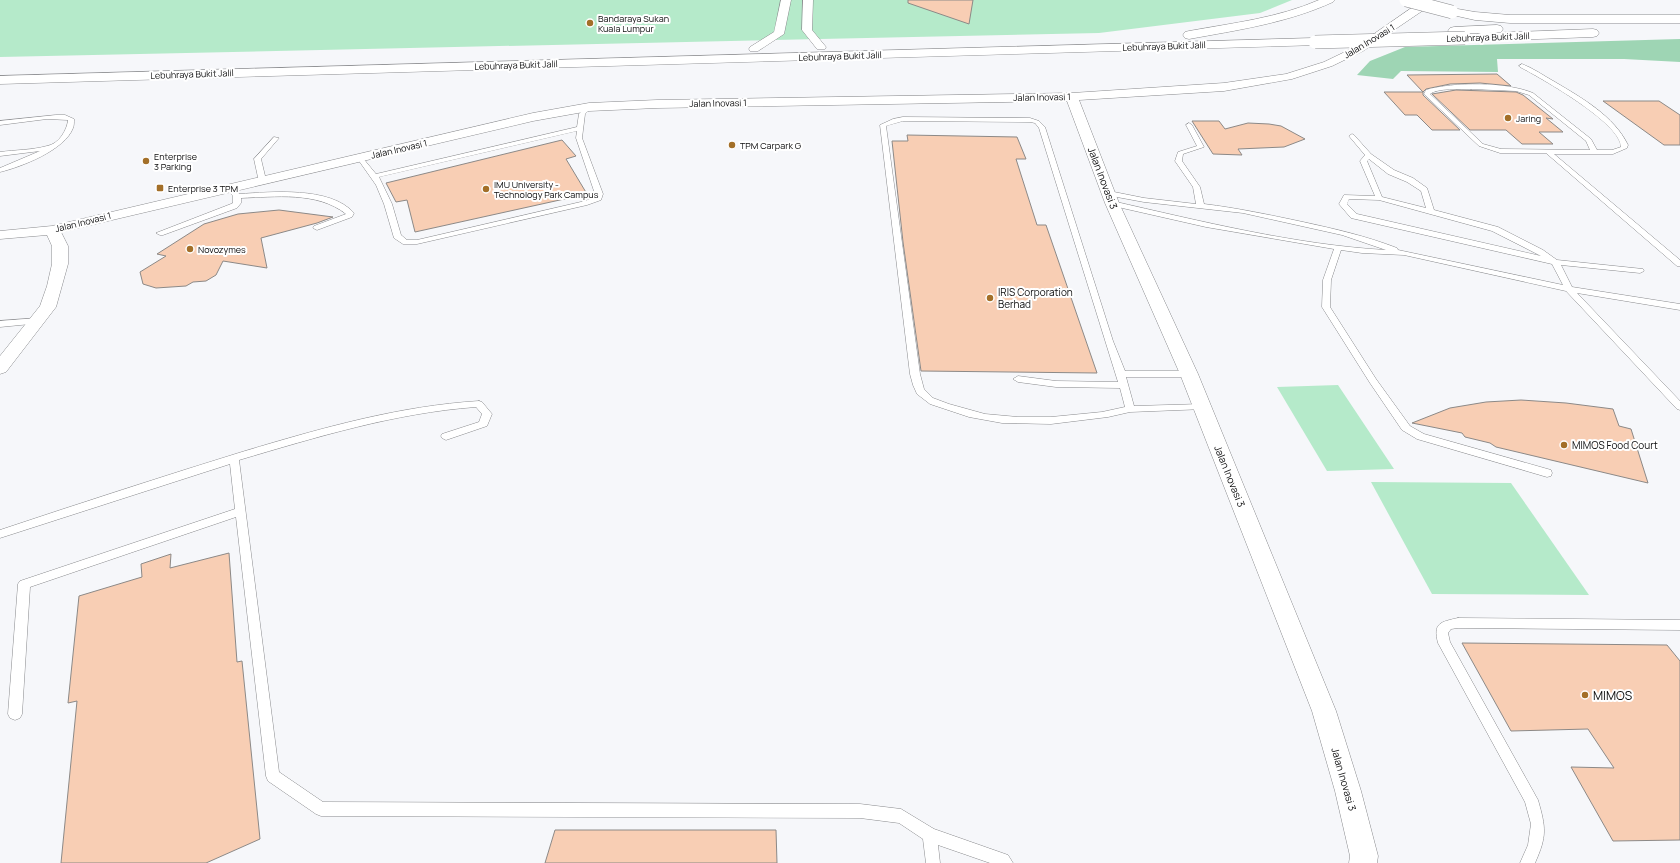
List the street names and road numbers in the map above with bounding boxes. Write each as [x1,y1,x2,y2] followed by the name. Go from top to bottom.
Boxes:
[1341,21,1397,61] street label: Jalan Inovasi 1
[1446,29,1530,45] street label: Lebuhraya Bukit Jalil
[1122,38,1206,54] street label: Lebuhraya Bukit Jalil
[798,48,882,64] street label: Lebuhraya Bukit Jalil
[474,57,558,73] street label: Lebuhraya Bukit Jalil
[150,66,234,82] street label: Lebuhraya Bukit Jalil
[1013,90,1071,104] street label: Jalan Inovasi 1
[689,96,747,110] street label: Jalan Inovasi 1
[370,136,428,162] street label: Jalan Inovasi 1
[1085,145,1121,211] street label: Jalan Inovasi 3
[54,209,112,235] street label: Jalan Inovasi 1
[1211,443,1249,509] street label: Jalan Inovasi 3
[1328,746,1360,812] street label: Jalan Inovasi 3

